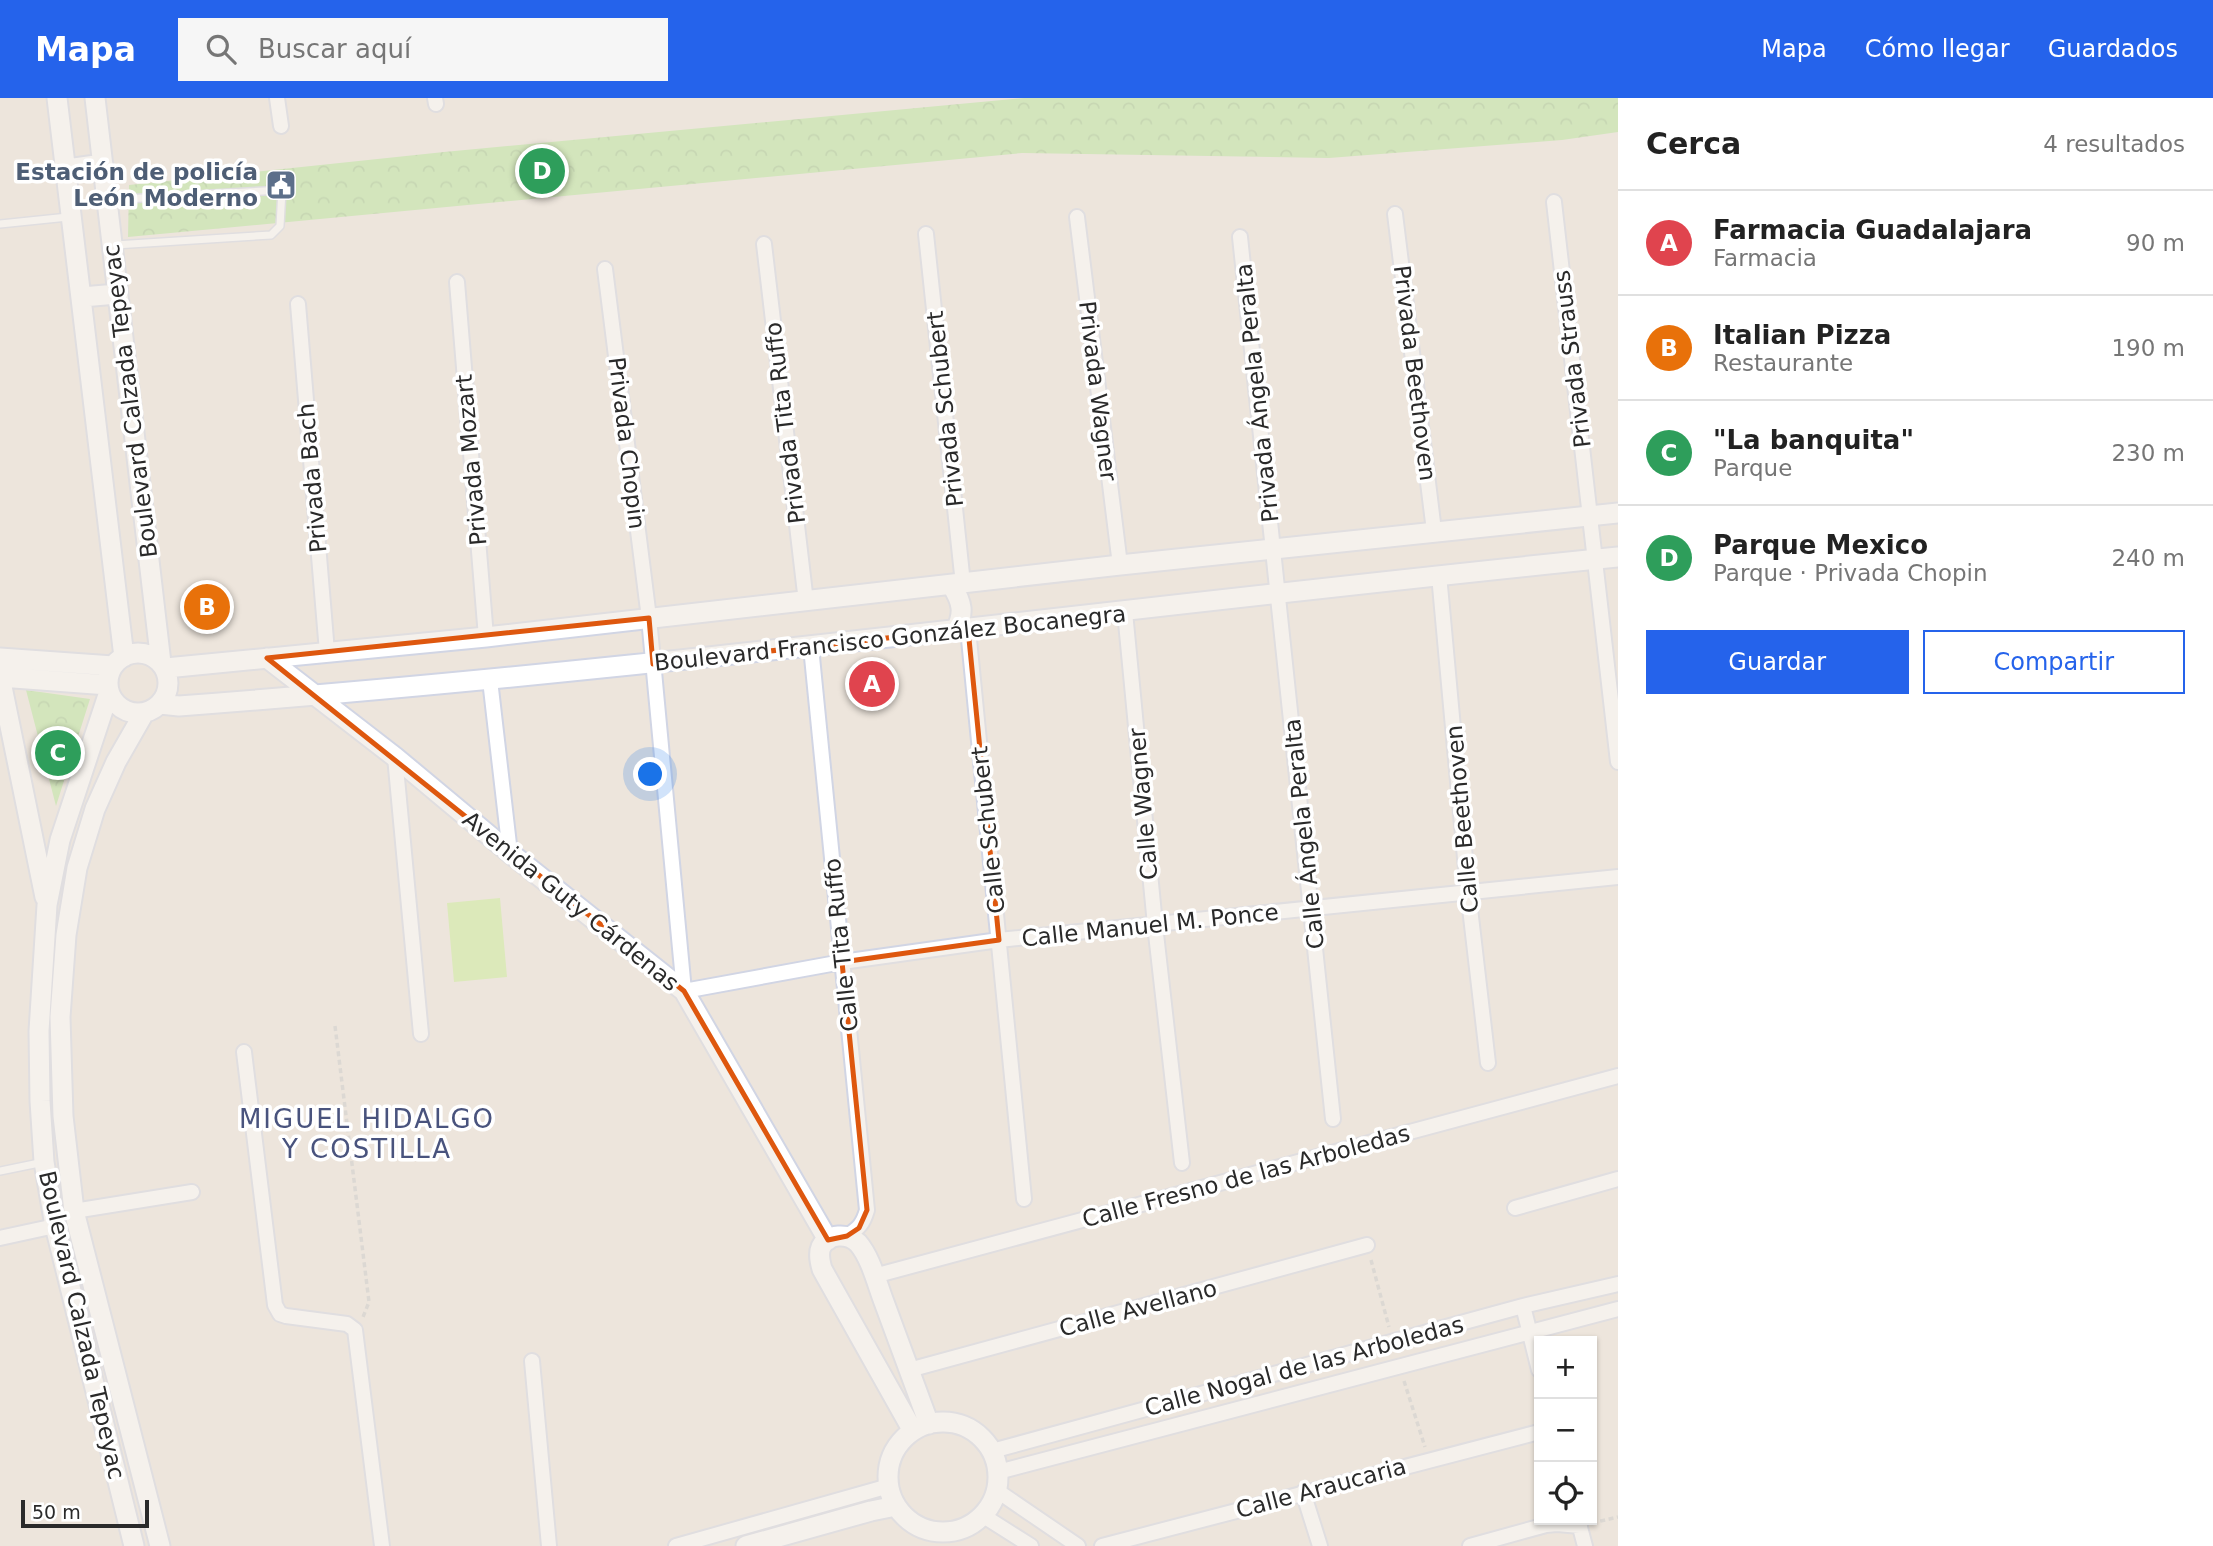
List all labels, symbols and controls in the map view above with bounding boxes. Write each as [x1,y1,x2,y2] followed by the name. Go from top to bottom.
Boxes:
[178,18,668,81] search box
[35,30,136,69] text: Mapa
[202,30,240,68] icon: search
[258,34,411,64] text: Buscar aquí
[1761,35,1827,63] text: Mapa
[1865,35,2010,63] text: Cómo llegar
[2048,35,2178,63] text: Guardados
[1646,126,1741,161] text: Cerca
[2043,131,2185,157] text: 4 resultados
[519,145,565,197] pin: D
[15,159,258,211] place label: Estación de policía León Moderno
[264,168,298,202] public building icon: Estación de policía León Moderno
[1713,215,2032,245] text: Farmacia Guadalajara
[1660,230,1678,256] text: A
[2126,230,2185,256] text: 90 m
[98,243,162,559] street label: Boulevard Calzada Tepeyac
[1713,245,1817,271] text: Farmacia
[1229,262,1284,524] street label: Privada Ángela Peralta
[1389,264,1441,482] street label: Privada Beethoven
[1548,269,1596,449] street label: Privada Strauss
[1074,300,1122,483] street label: Privada Wagner
[922,310,968,508] street label: Privada Schubert
[1713,320,1891,350] text: Italian Pizza
[760,321,810,525] street label: Privada Tita Ruffo
[1660,335,1678,361] text: B
[2111,335,2185,361] text: 190 m
[1713,350,1853,376] text: Restaurante
[604,355,650,531] street label: Privada Chopin
[451,373,491,547] street label: Privada Mozart
[293,402,331,554] street label: Privada Bach
[1713,425,1914,455] text: "La banquita"
[1661,440,1677,466] text: C
[2111,440,2185,466] text: 230 m
[1713,455,1792,481] text: Parque
[1713,530,1928,560] text: Parque Mexico
[1659,545,1679,571] text: D
[2111,545,2185,571] text: 240 m
[1713,560,1988,586] text: Parque · Privada Chopin
[184,581,230,633] pin: B
[653,600,1127,676] street label: Boulevard Francisco González Bocanegra
[1646,630,1909,694] button: Guardar
[1923,630,2185,694] button: Compartir
[849,658,895,710] pin: A
[1278,718,1329,951] street label: Calle Ángela Peralta
[1441,724,1483,914] street label: Calle Beethoven
[1123,726,1163,881] street label: Calle Wagner
[35,727,81,779] pin: C
[966,745,1010,915] street label: Calle Schubert
[633,757,667,791] your location
[458,806,684,996] street label: Avenida Guty Cárdenas
[819,857,863,1033] street label: Calle Tita Ruffo
[1020,899,1280,951] street label: Calle Manuel M. Ponce
[239,1104,495,1164] district label: MIGUEL HIDALGO Y COSTILLA
[1079,1120,1413,1232] street label: Calle Fresno de las Arboledas
[34,1168,130,1482] street label: Boulevard Calzada Tepeyac
[1056,1274,1220,1342] street label: Calle Avellano
[1142,1311,1466,1421] street label: Calle Nogal de las Arboledas
[1534,1336,1597,1525] map controls
[1534,1336,1597,1399] button: +
[1534,1399,1597,1462] button: −
[1233,1453,1409,1523] street label: Calle Araucaria
[1534,1462,1597,1525] button: locate
[21,1497,149,1529] scale bar
[32,1501,81,1523] text: 50 m

